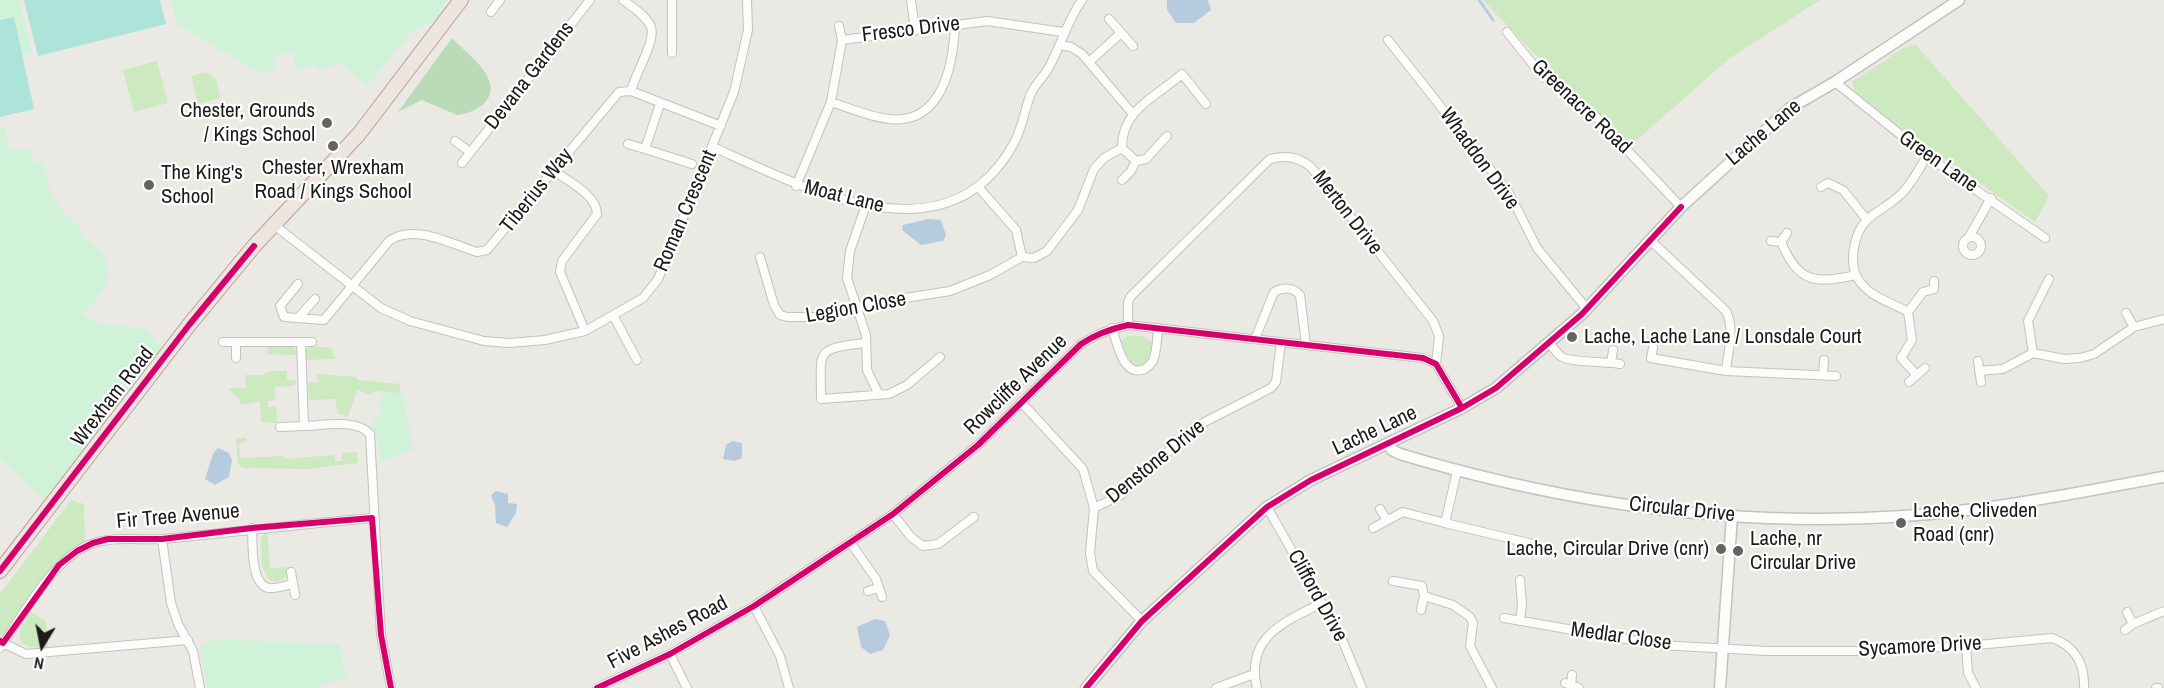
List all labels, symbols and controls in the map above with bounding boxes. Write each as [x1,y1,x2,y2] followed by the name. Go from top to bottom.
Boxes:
[861,11,961,49] street label: Fresco Drive
[480,17,580,135] street label: Devana Gardens
[1526,54,1636,160] street label: Greenacre Road
[1721,94,1807,172] street label: Lache Lane
[180,98,315,148] place label: Chester, Grounds / Kings School
[1434,103,1524,215] street label: Whaddon Drive
[320,116,334,130] marker: Chester, Grounds / Kings School
[1894,126,1982,198] street label: Green Lane
[326,139,340,153] marker: Chester, Wrexham Road / Kings School
[495,144,579,238] street label: Tiberius Way
[649,147,723,275] street label: Roman Crescent
[255,155,411,205] place label: Chester, Wrexham Road / Kings School
[161,160,243,210] place label: The King's School
[1306,166,1388,260] street label: Merton Drive
[801,175,887,219] street label: Moat Lane
[142,178,156,192] marker: The King's School
[804,287,908,329] street label: Legion Close
[1584,324,1862,350] place label: Lache, Lache Lane / Lonsdale Court
[959,330,1073,440] street label: Rowcliffe Avenue
[1565,330,1579,344] marker: Lache, Lache Lane / Lonsdale Court
[66,342,160,452] street label: Wrexham Road
[1329,401,1421,461] street label: Lache Lane
[1102,415,1210,509] street label: Denstone Drive
[1628,492,1736,528] street label: Circular Drive
[1913,498,2037,548] place label: Lache, Cliveden Road (cnr)
[115,499,241,535] street label: Fir Tree Avenue
[1894,516,1908,530] marker: Lache, Cliveden Road (cnr)
[1750,526,1856,576] place label: Lache, nr Circular Drive
[1506,536,1709,562] place label: Lache, Circular Drive (cnr)
[1714,542,1728,556] marker: Lache, Circular Drive (cnr)
[1731,544,1745,558] marker: Lache, nr Circular Drive
[1281,546,1353,646] street label: Clifford Drive
[604,591,732,675] street label: Five Ashes Road
[12,616,72,676] north arrow
[1569,617,1673,657] street label: Medlar Close
[1858,631,1982,663] street label: Sycamore Drive
[32,652,45,675] text: N

